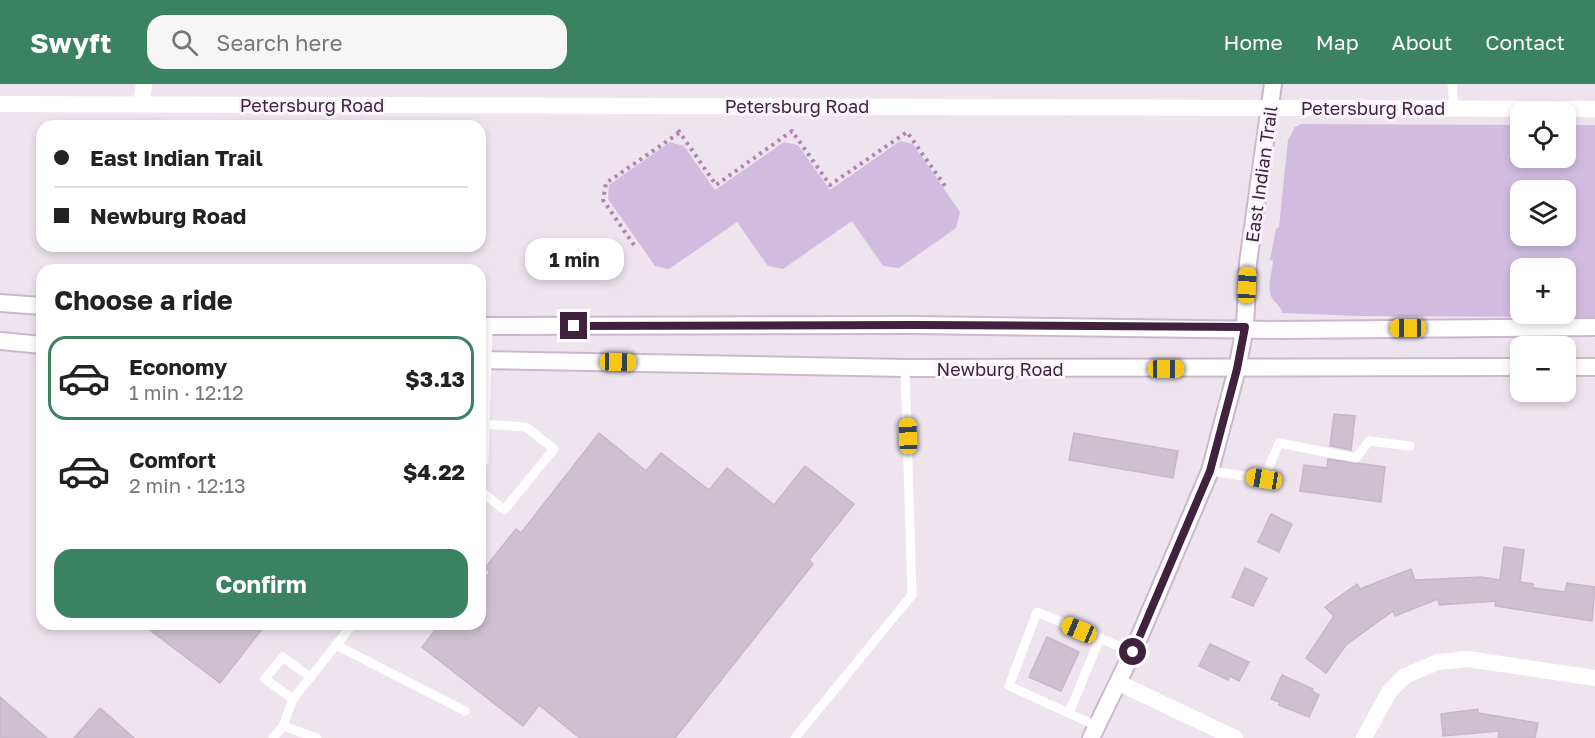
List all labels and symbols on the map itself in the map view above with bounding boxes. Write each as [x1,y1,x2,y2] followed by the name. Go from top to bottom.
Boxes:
[240,94,384,116] street label: Petersburg Road
[725,95,869,117] street label: Petersburg Road
[1301,97,1445,119] street label: Petersburg Road
[1241,104,1282,244] street label: East Indian Trail
[524,239,624,281] callout: 1 min
[1237,267,1257,303] car
[560,312,587,339] route end
[1390,319,1426,337] car
[600,353,636,371] car
[937,358,1064,380] street label: Newburg Road
[1148,360,1184,378] car
[898,418,918,454] car
[1245,467,1283,491] car
[1059,615,1099,645] car
[1119,638,1146,665] route start

